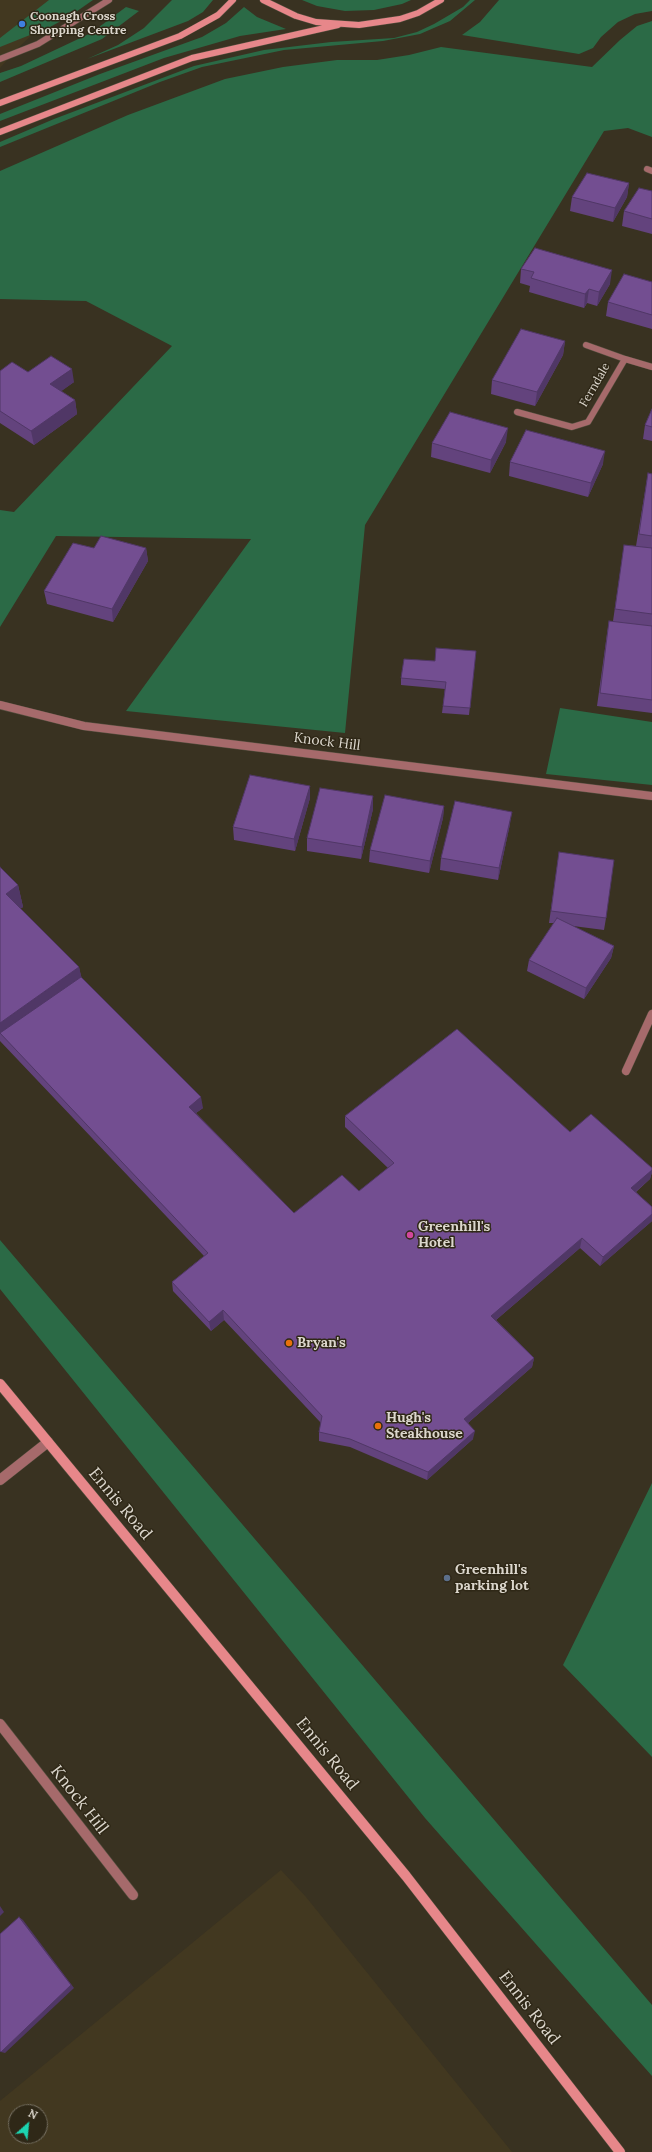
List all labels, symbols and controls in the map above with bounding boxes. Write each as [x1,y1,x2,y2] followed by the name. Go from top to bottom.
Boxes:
[30,10,127,38] place label: Coonagh Cross Shopping Centre
[17,19,27,29] marker: Coonagh Cross Shopping Centre
[577,360,613,410] street label: Ferndale
[293,730,361,754] street label: Knock Hill
[418,1219,490,1252] place label: Greenhill's Hotel
[405,1230,415,1240] marker: Greenhill's Hotel
[297,1335,346,1351] place label: Bryan's
[284,1338,294,1348] marker: Bryan's
[386,1410,463,1442] place label: Hugh's Steakhouse
[373,1421,383,1431] marker: Hugh's Steakhouse
[84,1464,156,1544] street label: Ennis Road
[455,1562,529,1594] place label: Greenhill's parking lot
[442,1573,452,1583] marker: Greenhill's parking lot
[291,1713,363,1795] street label: Ennis Road
[46,1762,112,1838] street label: Knock Hill
[494,1967,564,2049] street label: Ennis Road
[8,2104,48,2144] north arrow
[26,2106,40,2122] text: N

